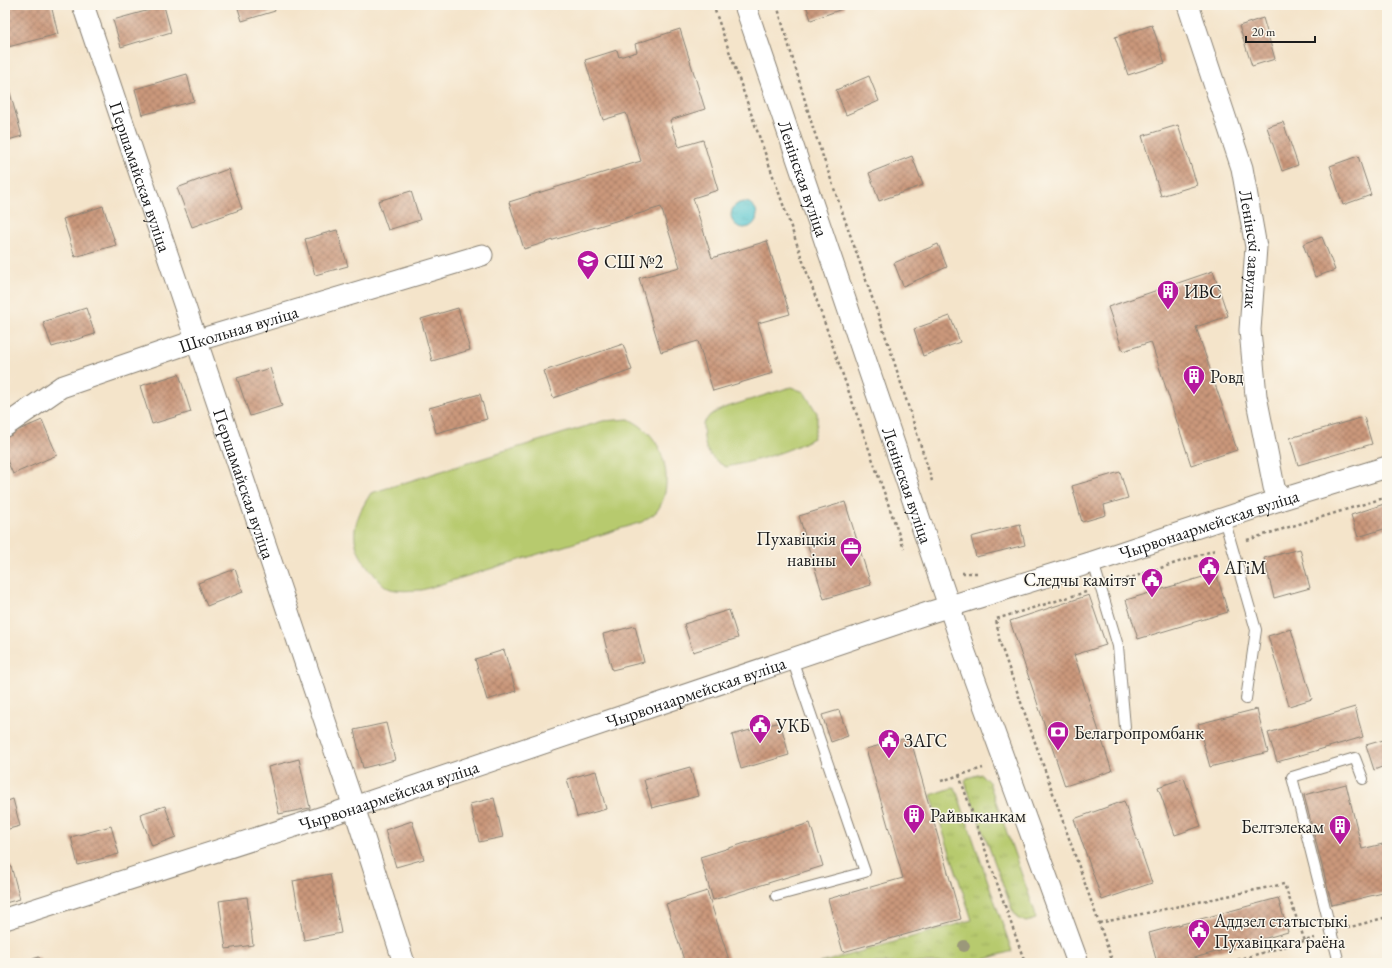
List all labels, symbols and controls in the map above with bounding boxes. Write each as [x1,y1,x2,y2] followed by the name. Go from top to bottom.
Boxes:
[1246,18,1315,44] scale bar
[1252,24,1276,40] text: 20 m
[105,98,177,256] street label: Першамайская вуліца
[773,117,835,240] street label: Ленінская вуліца
[1235,188,1268,310] street label: Ленінскі завулак
[575,248,601,281] school or university icon: СШ №2
[604,250,664,273] place label: СШ №2
[1155,278,1181,311] building icon: ИВС
[1184,280,1222,303] place label: ИВС
[175,299,301,357] street label: Школьная вуліца
[1181,363,1207,396] building icon: Ровд
[1210,365,1244,388] place label: Ровд
[209,405,281,562] street label: Першамайская вуліца
[878,424,939,547] street label: Ленінская вуліца
[1116,483,1302,564] street label: Чырвонаармейская вуліца
[756,527,836,571] place label: Пухавіцкія навіны
[838,535,864,568] office icon: Пухавіцкія навіны
[1196,554,1222,587] public building icon: АГіМ
[1223,556,1266,579] place label: АГіМ
[1139,566,1165,599] public building icon: Следчы камітэт
[1023,568,1137,591] place label: Следчы камітэт
[603,650,789,733] street label: Чырвонаармейская вуліца
[747,712,773,745] public building icon: УКБ
[775,714,810,737] place label: УКБ
[1045,719,1071,752] bank icon: Белагропромбанк
[1074,721,1204,744] place label: Белагропромбанк
[876,727,902,760] public building icon: ЗАГС
[904,729,947,752] place label: ЗАГС
[295,754,482,836] street label: Чырвонаармейская вуліца
[901,802,927,835] building icon: Райвыканкам
[930,804,1027,827] place label: Райвыканкам
[1327,813,1353,846] building icon: Белтэлекам
[1241,815,1325,838] place label: Белтэлекам
[1213,909,1349,953] place label: Аддзел статыстыкі Пухавіцкага раёна
[1186,917,1212,950] public building icon: Аддзел статыстыкі Пухавіцкага раёна

